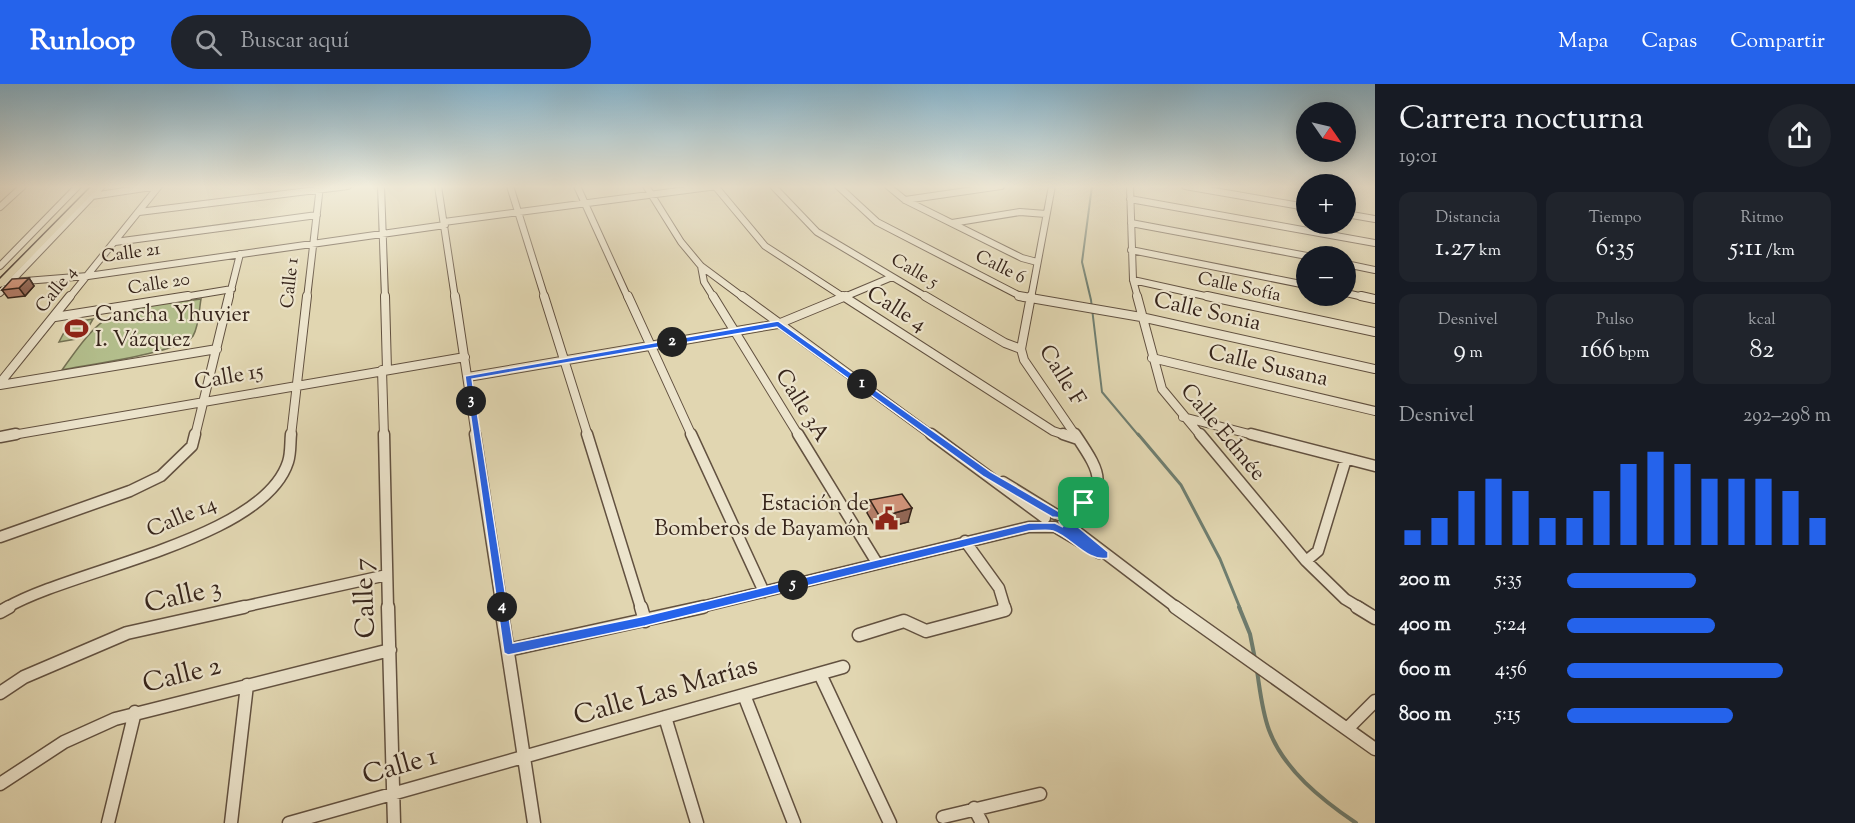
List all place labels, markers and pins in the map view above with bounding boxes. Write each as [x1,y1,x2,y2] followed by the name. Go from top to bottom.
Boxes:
[95,300,250,357] place label: Cancha Yhuvier I. Vázquez
[64,316,90,342] sports icon: Cancha Yhuvier I. Vázquez
[657,327,687,357] pin: 2
[847,369,877,399] pin: 1
[456,386,486,416] pin: 3
[1058,477,1109,528] pin
[654,489,869,546] place label: Estación de Bomberos de Bayamón
[874,505,900,531] public building icon: Estación de Bomberos de Bayamón
[778,570,808,600] pin: 5
[487,592,517,622] pin: 4

